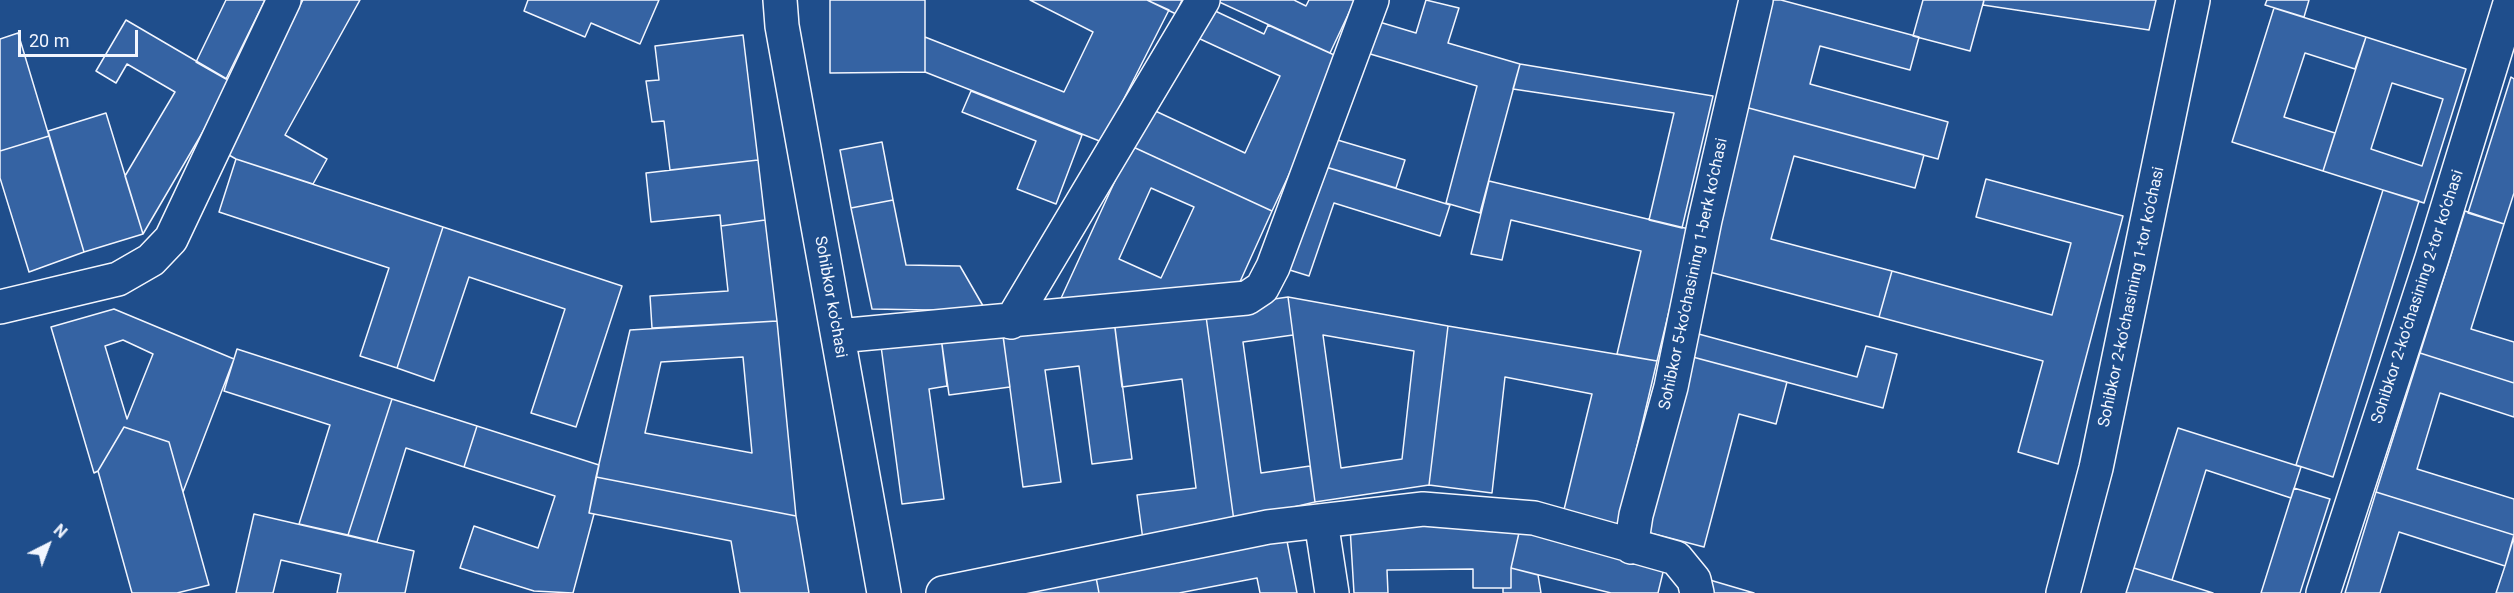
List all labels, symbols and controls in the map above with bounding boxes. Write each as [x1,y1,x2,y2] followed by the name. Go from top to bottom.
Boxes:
[21,18,141,56] scale bar
[29,30,69,51] text: 20 m
[1656,136,1732,412] street label: Sohibkor 5-koʼchasining 1-berk koʼchasi
[2095,165,2169,429] street label: Sohibkor 2-ko‘chasining 1-tor ko‘chasi
[2368,168,2468,426] street label: Sohibkor 2-ko‘chasining 2-tor ko‘chasi
[810,235,850,359] street label: Sohibkor ko'chasi
[18,515,78,575] north arrow
[50,520,71,542] text: N

